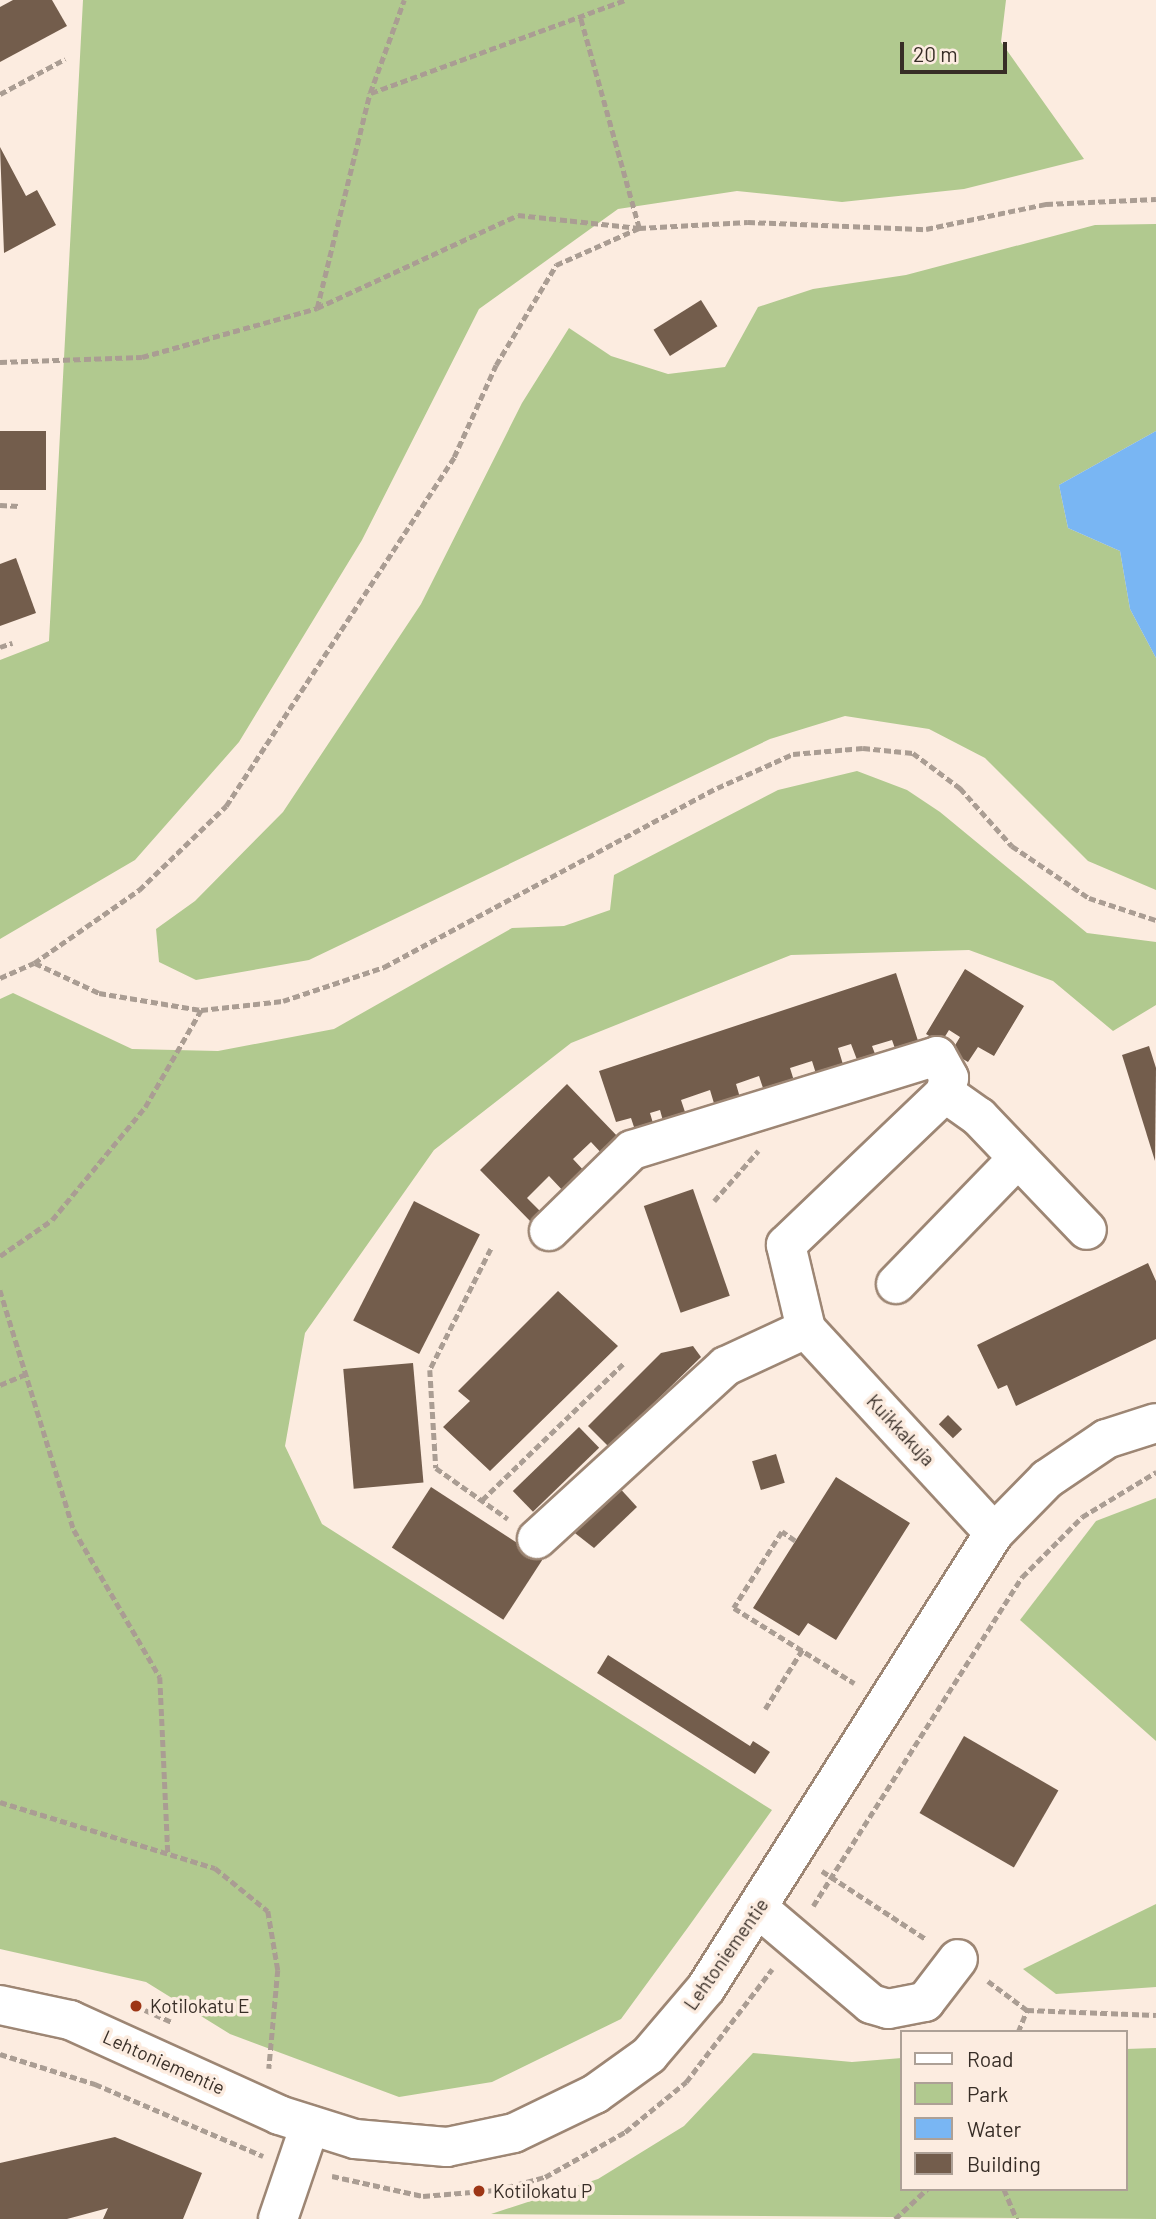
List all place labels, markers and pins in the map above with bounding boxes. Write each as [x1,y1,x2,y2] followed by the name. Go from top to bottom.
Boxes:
[150,1995,249,2017] place label: Kotilokatu E
[128,1998,144,2014] marker: Kotilokatu E
[493,2180,592,2202] place label: Kotilokatu P
[471,2183,487,2199] marker: Kotilokatu P

